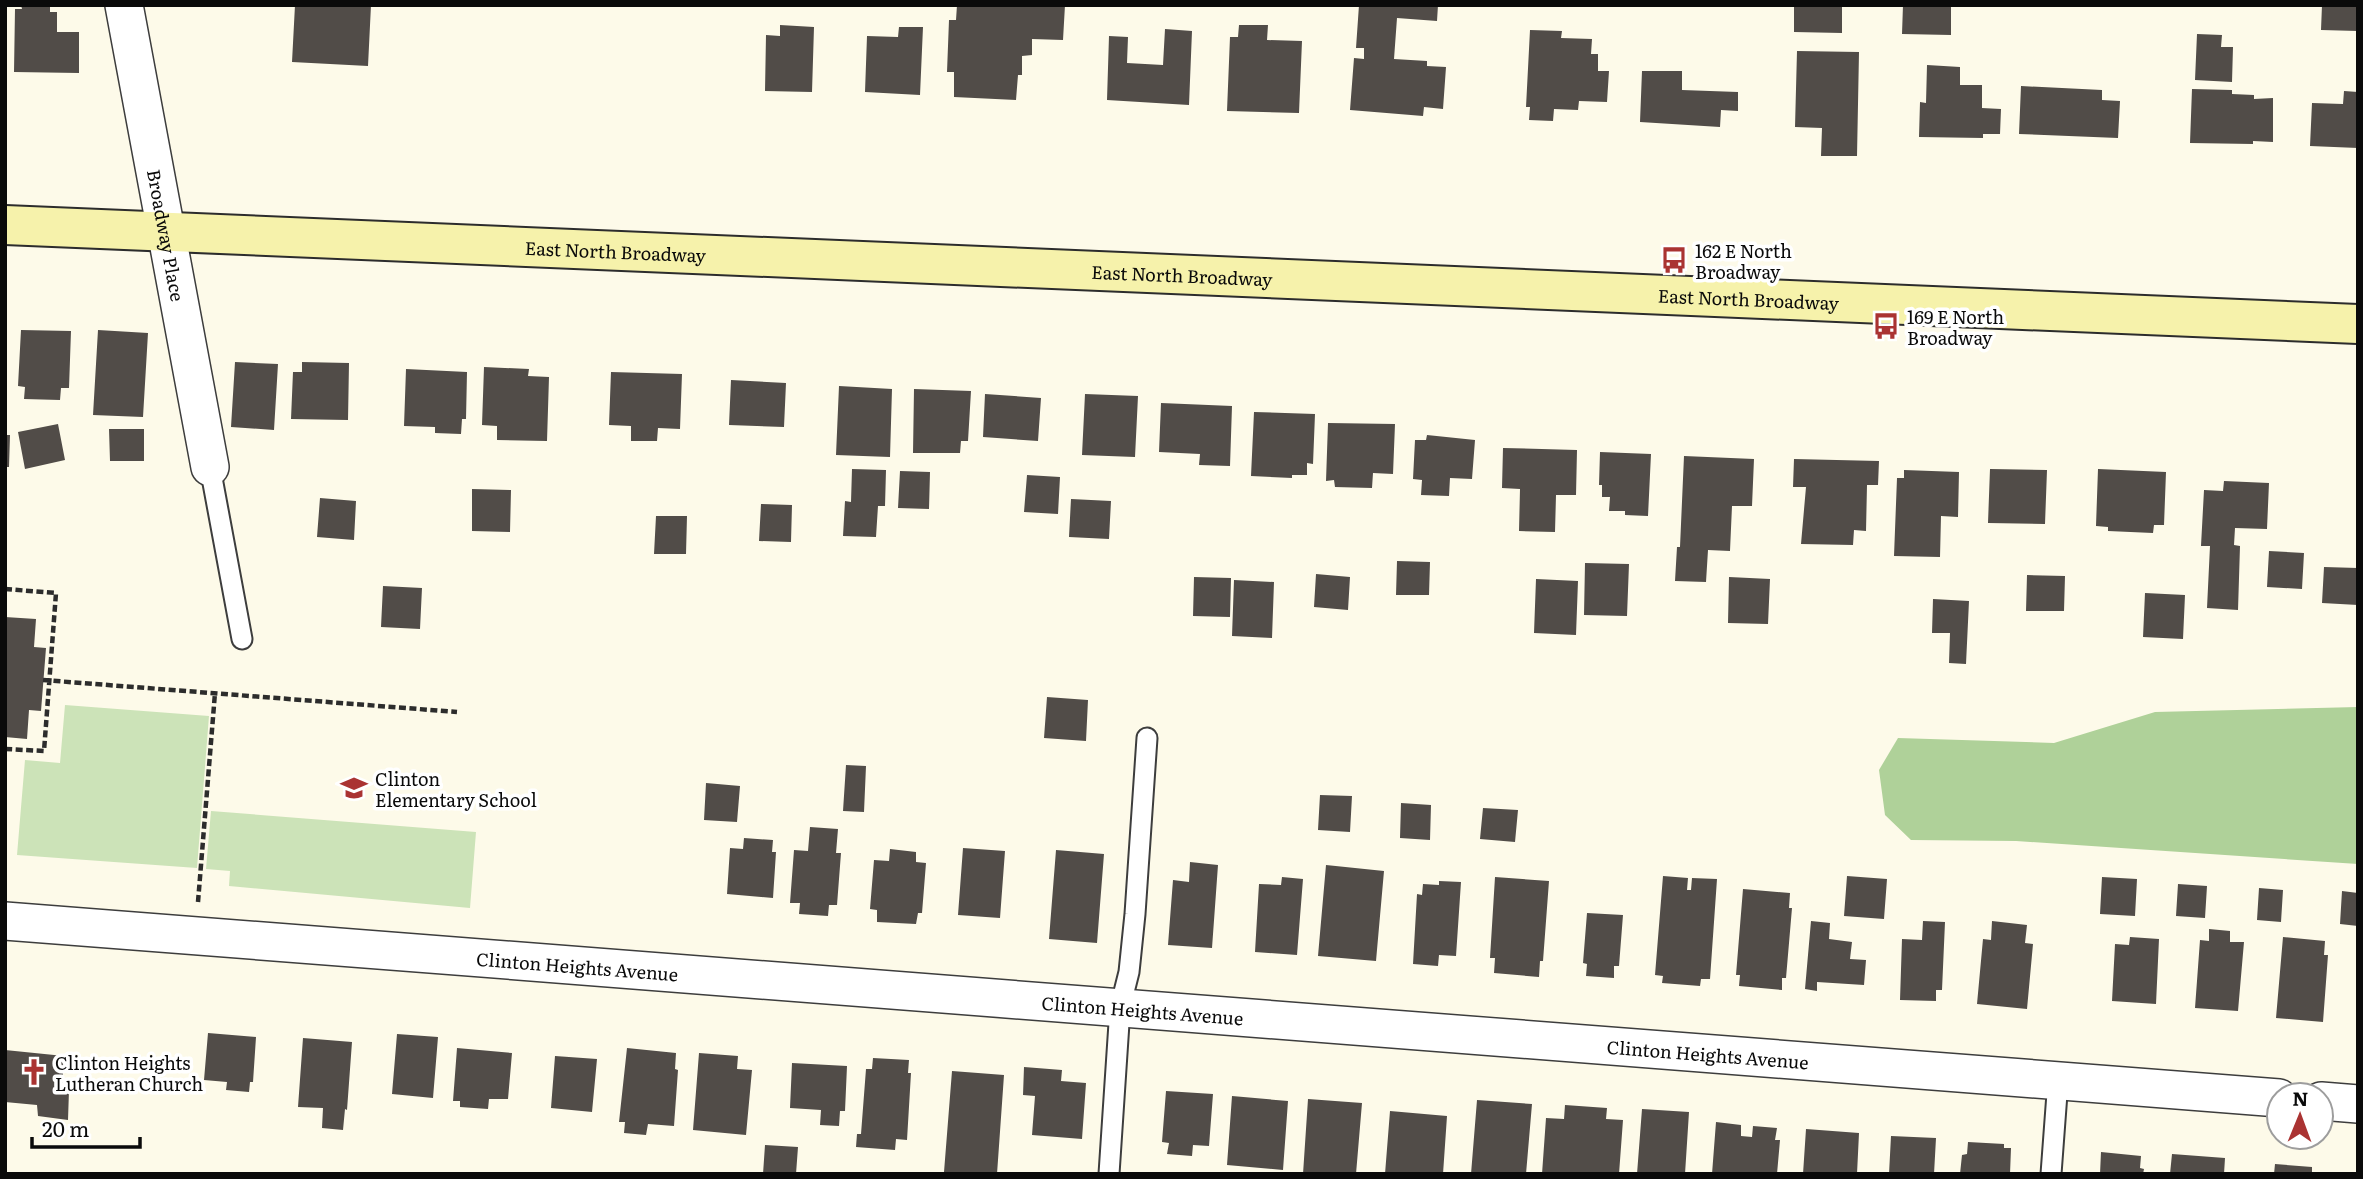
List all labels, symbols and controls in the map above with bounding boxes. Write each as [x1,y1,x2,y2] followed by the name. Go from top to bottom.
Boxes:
[141,167,192,303] street label: Broadway Place
[524,233,707,268] street label: East North Broadway
[1695,237,1792,285] place label: 162 E North Broadway
[1659,245,1689,275] bus stop icon: 162 E North Broadway
[1091,257,1274,292] street label: East North Broadway
[1657,281,1840,316] street label: East North Broadway
[1907,303,2004,351] place label: 169 E North Broadway
[1871,311,1901,341] bus stop icon: 169 E North Broadway
[375,765,537,813] place label: Clinton Elementary School
[339,773,369,803] school or university icon: Clinton Elementary School
[475,944,679,987] street label: Clinton Heights Avenue
[1041,988,1244,1031] street label: Clinton Heights Avenue
[1606,1032,1810,1075] street label: Clinton Heights Avenue
[55,1049,203,1097] place label: Clinton Heights Lutheran Church
[19,1057,49,1087] church icon: Clinton Heights Lutheran Church
[2265,1081,2335,1151] north arrow
[2292,1084,2309,1112] text: N
[32,1106,140,1150] scale bar
[42,1112,89,1143] text: 20 m

